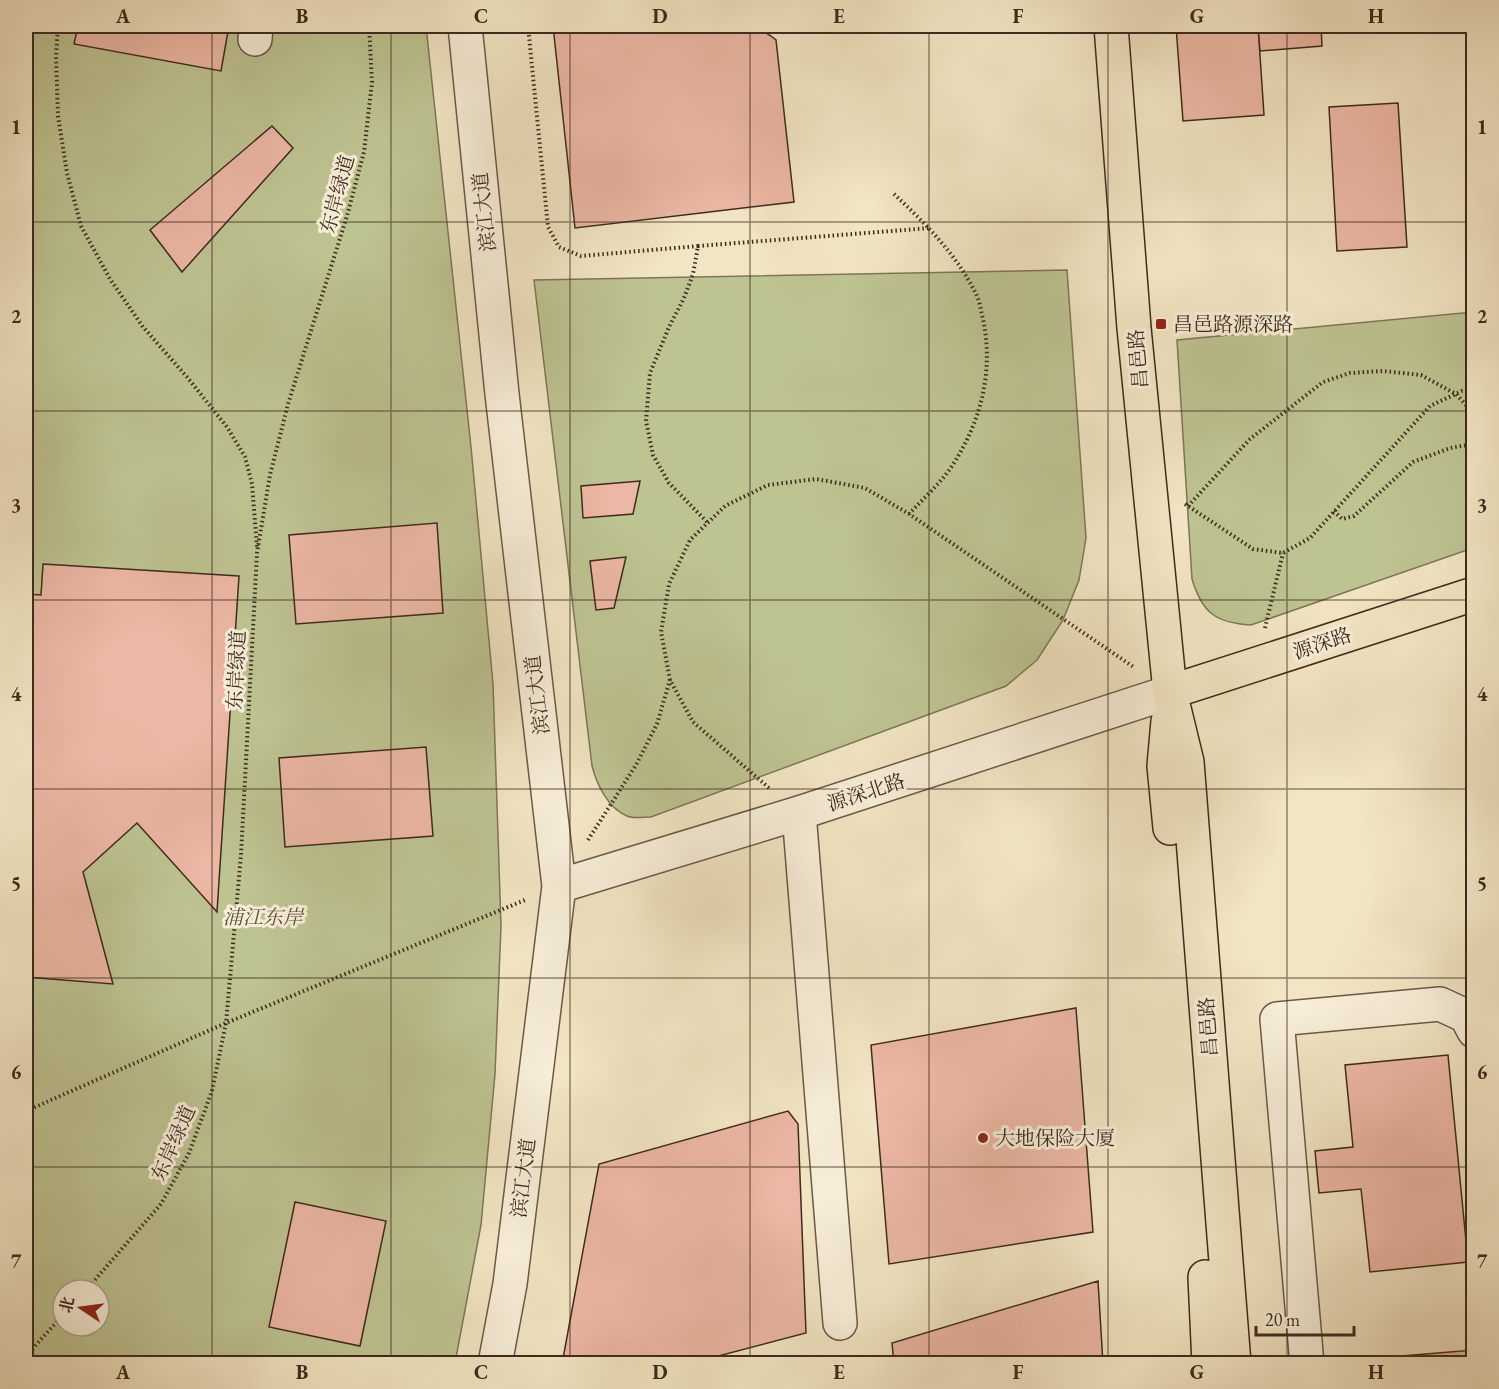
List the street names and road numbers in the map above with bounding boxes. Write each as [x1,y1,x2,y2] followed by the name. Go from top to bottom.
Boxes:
[314,152,360,236] street label: 东岸绿道
[467,171,501,253] street label: 滨江大道
[1122,328,1154,390] street label: 昌邑路
[1289,621,1355,665] street label: 源深路
[221,629,251,711] street label: 东岸绿道
[519,654,555,736] street label: 滨江大道
[824,767,908,817] street label: 源深北路
[1193,996,1223,1058] street label: 昌邑路
[145,1101,201,1185] street label: 东岸绿道
[505,1137,541,1219] street label: 滨江大道

